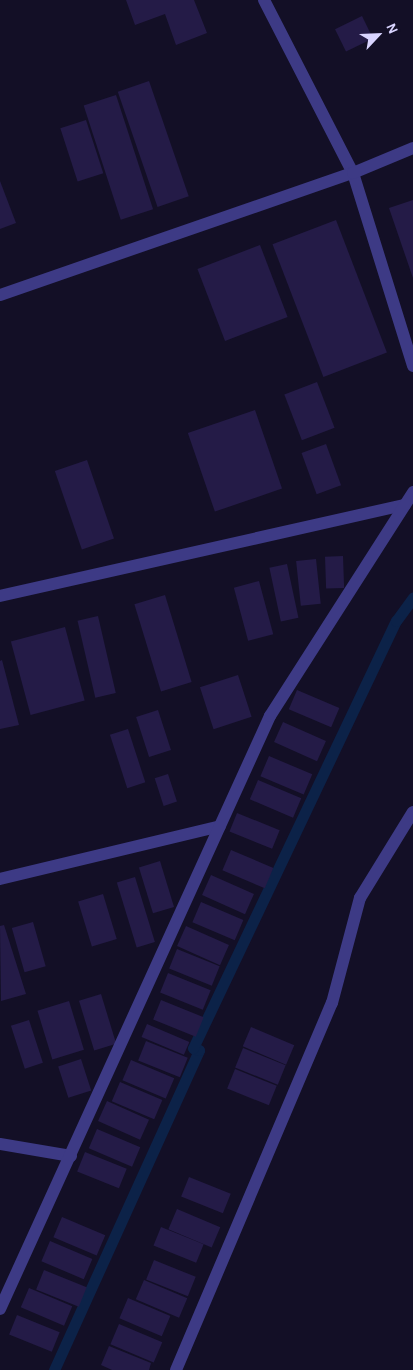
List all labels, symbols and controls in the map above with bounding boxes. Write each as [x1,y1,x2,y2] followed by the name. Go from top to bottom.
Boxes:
[353,10,403,60] north arrow
[383,21,400,36] text: N

